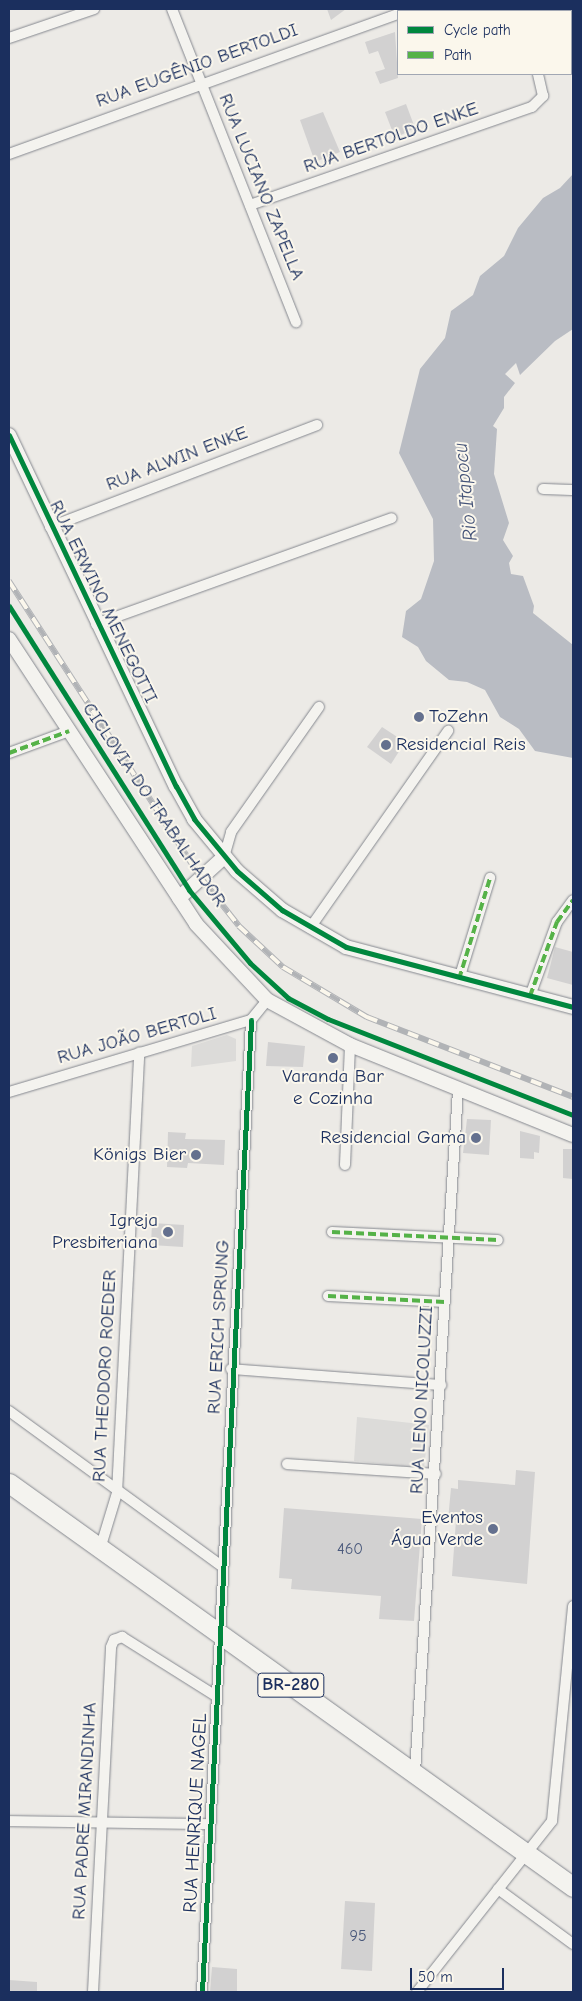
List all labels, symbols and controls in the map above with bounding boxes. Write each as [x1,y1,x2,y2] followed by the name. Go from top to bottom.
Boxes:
[397,10,572,75] legend
[93,19,301,113] street label: RUA EUGÊNIO BERTOLDI
[444,21,511,39] text: Cycle path
[444,46,472,64] text: Path
[213,90,309,284] street label: RUA LUCIANO ZAPELLA
[301,97,481,179] street label: RUA BERTOLDO ENKE
[103,422,251,496] street label: RUA ALWIN ENKE
[448,441,482,543] water label: Rio Itapocu
[44,497,162,707] street label: RUA ERWINO MENEGOTTI
[77,699,231,911] street label: CICLOVIA DO TRABALHADOR
[429,706,488,728] place label: ToZehn
[413,711,425,723] marker: ToZehn
[396,734,526,756] place label: Residencial Reis
[380,739,392,751] marker: Residencial Reis
[55,1002,219,1070] street label: RUA JOÃO BERTOLI
[327,1052,339,1064] marker: Varanda Bar e Cozinha
[282,1066,384,1110] place label: Varanda Bar e Cozinha
[320,1127,466,1149] place label: Residencial Gama
[470,1132,482,1144] marker: Residencial Gama
[93,1144,186,1166] place label: Königs Bier
[190,1149,202,1161] marker: Königs Bier
[52,1210,158,1254] place label: Igreja Presbiteriana
[162,1226,174,1238] marker: Igreja Presbiteriana
[203,1239,235,1415] street label: RUA ERICH SPRUNG
[88,1269,122,1483] street label: RUA THEODORO ROEDER
[406,1305,438,1495] street label: RUA LENO NICOLUZZI
[391,1507,483,1551] place label: Eventos Água Verde
[487,1523,499,1535] marker: Eventos Água Verde
[337,1539,363,1559] house number: 460
[257,1670,325,1700] road number: BR-280
[68,1702,102,1920] street label: RUA PADRE MIRANDINHA
[179,1713,213,1913] street label: RUA HENRIQUE NAGEL
[349,1926,367,1946] house number: 95
[412,1958,506,1990] scale bar
[418,1968,453,1986] text: 50 m

